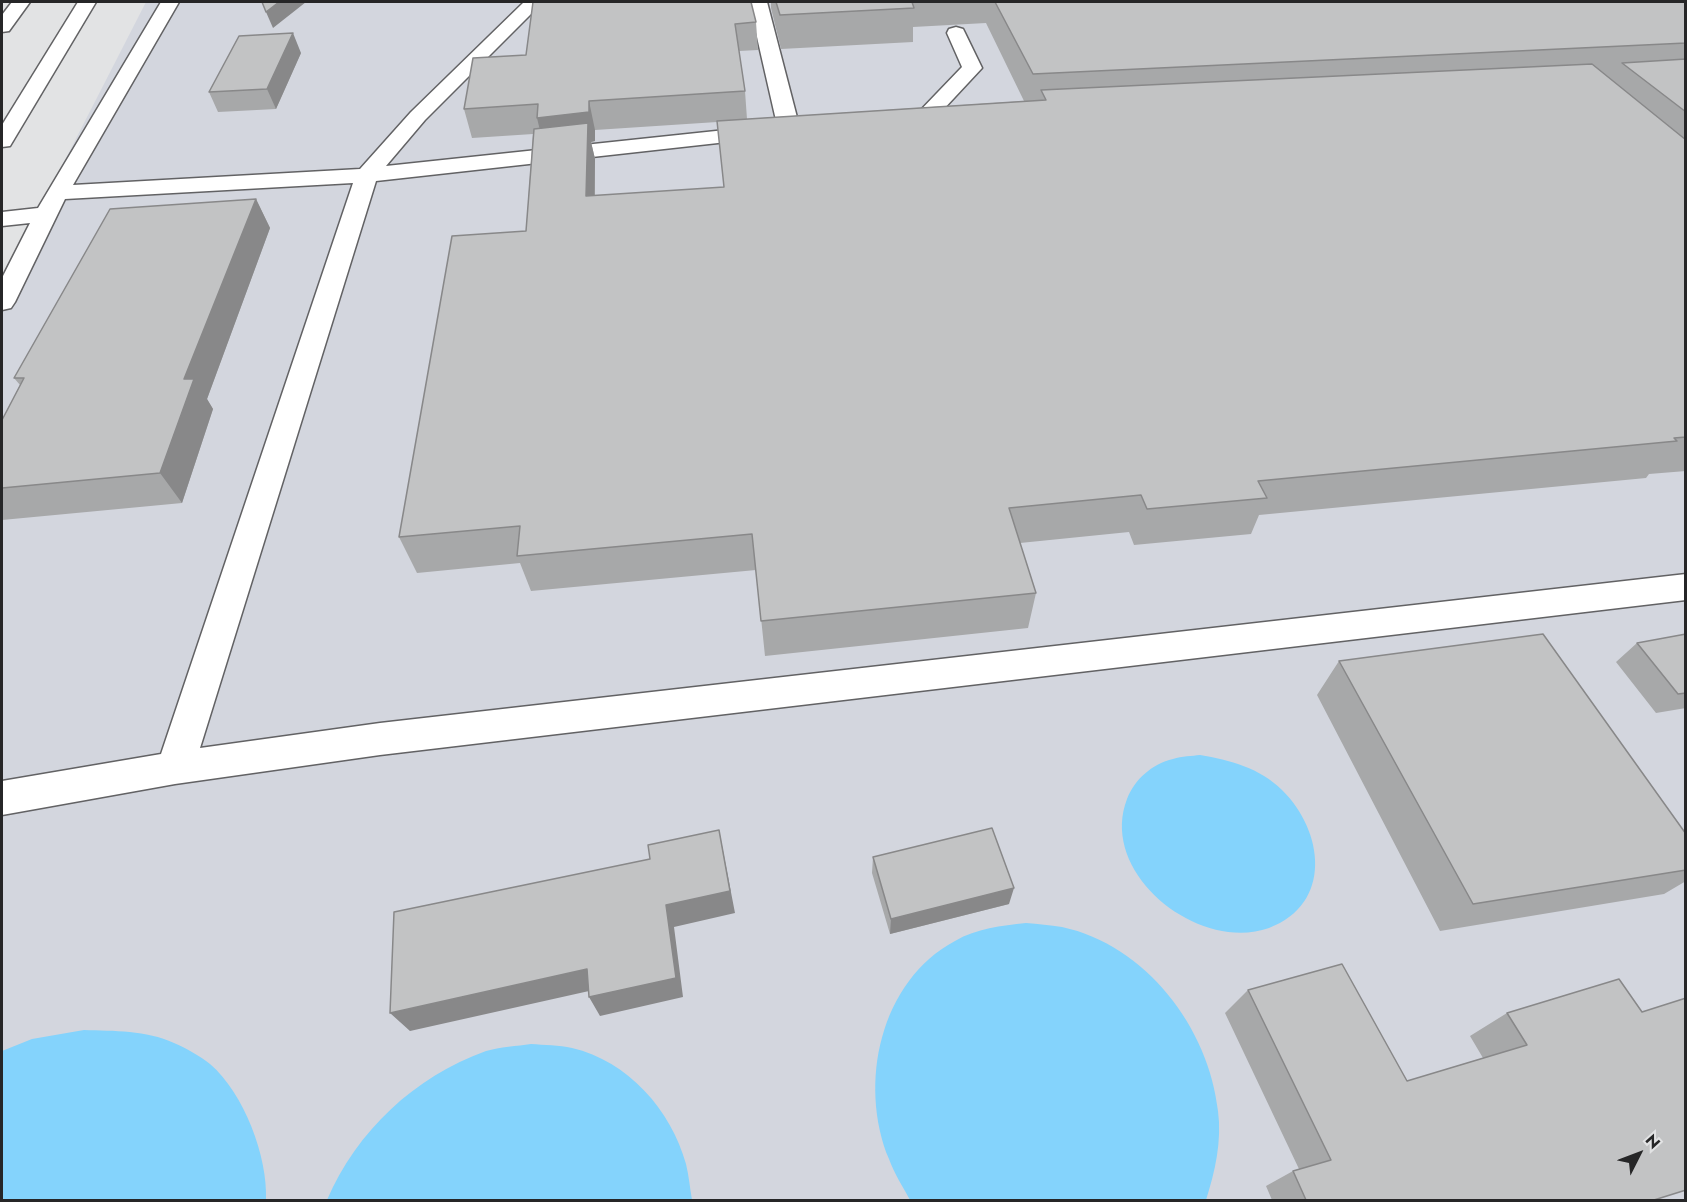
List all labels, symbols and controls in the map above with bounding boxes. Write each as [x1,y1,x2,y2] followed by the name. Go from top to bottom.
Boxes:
[1609,1124,1669,1184] north arrow
[1640,1129,1666,1154] text: N

